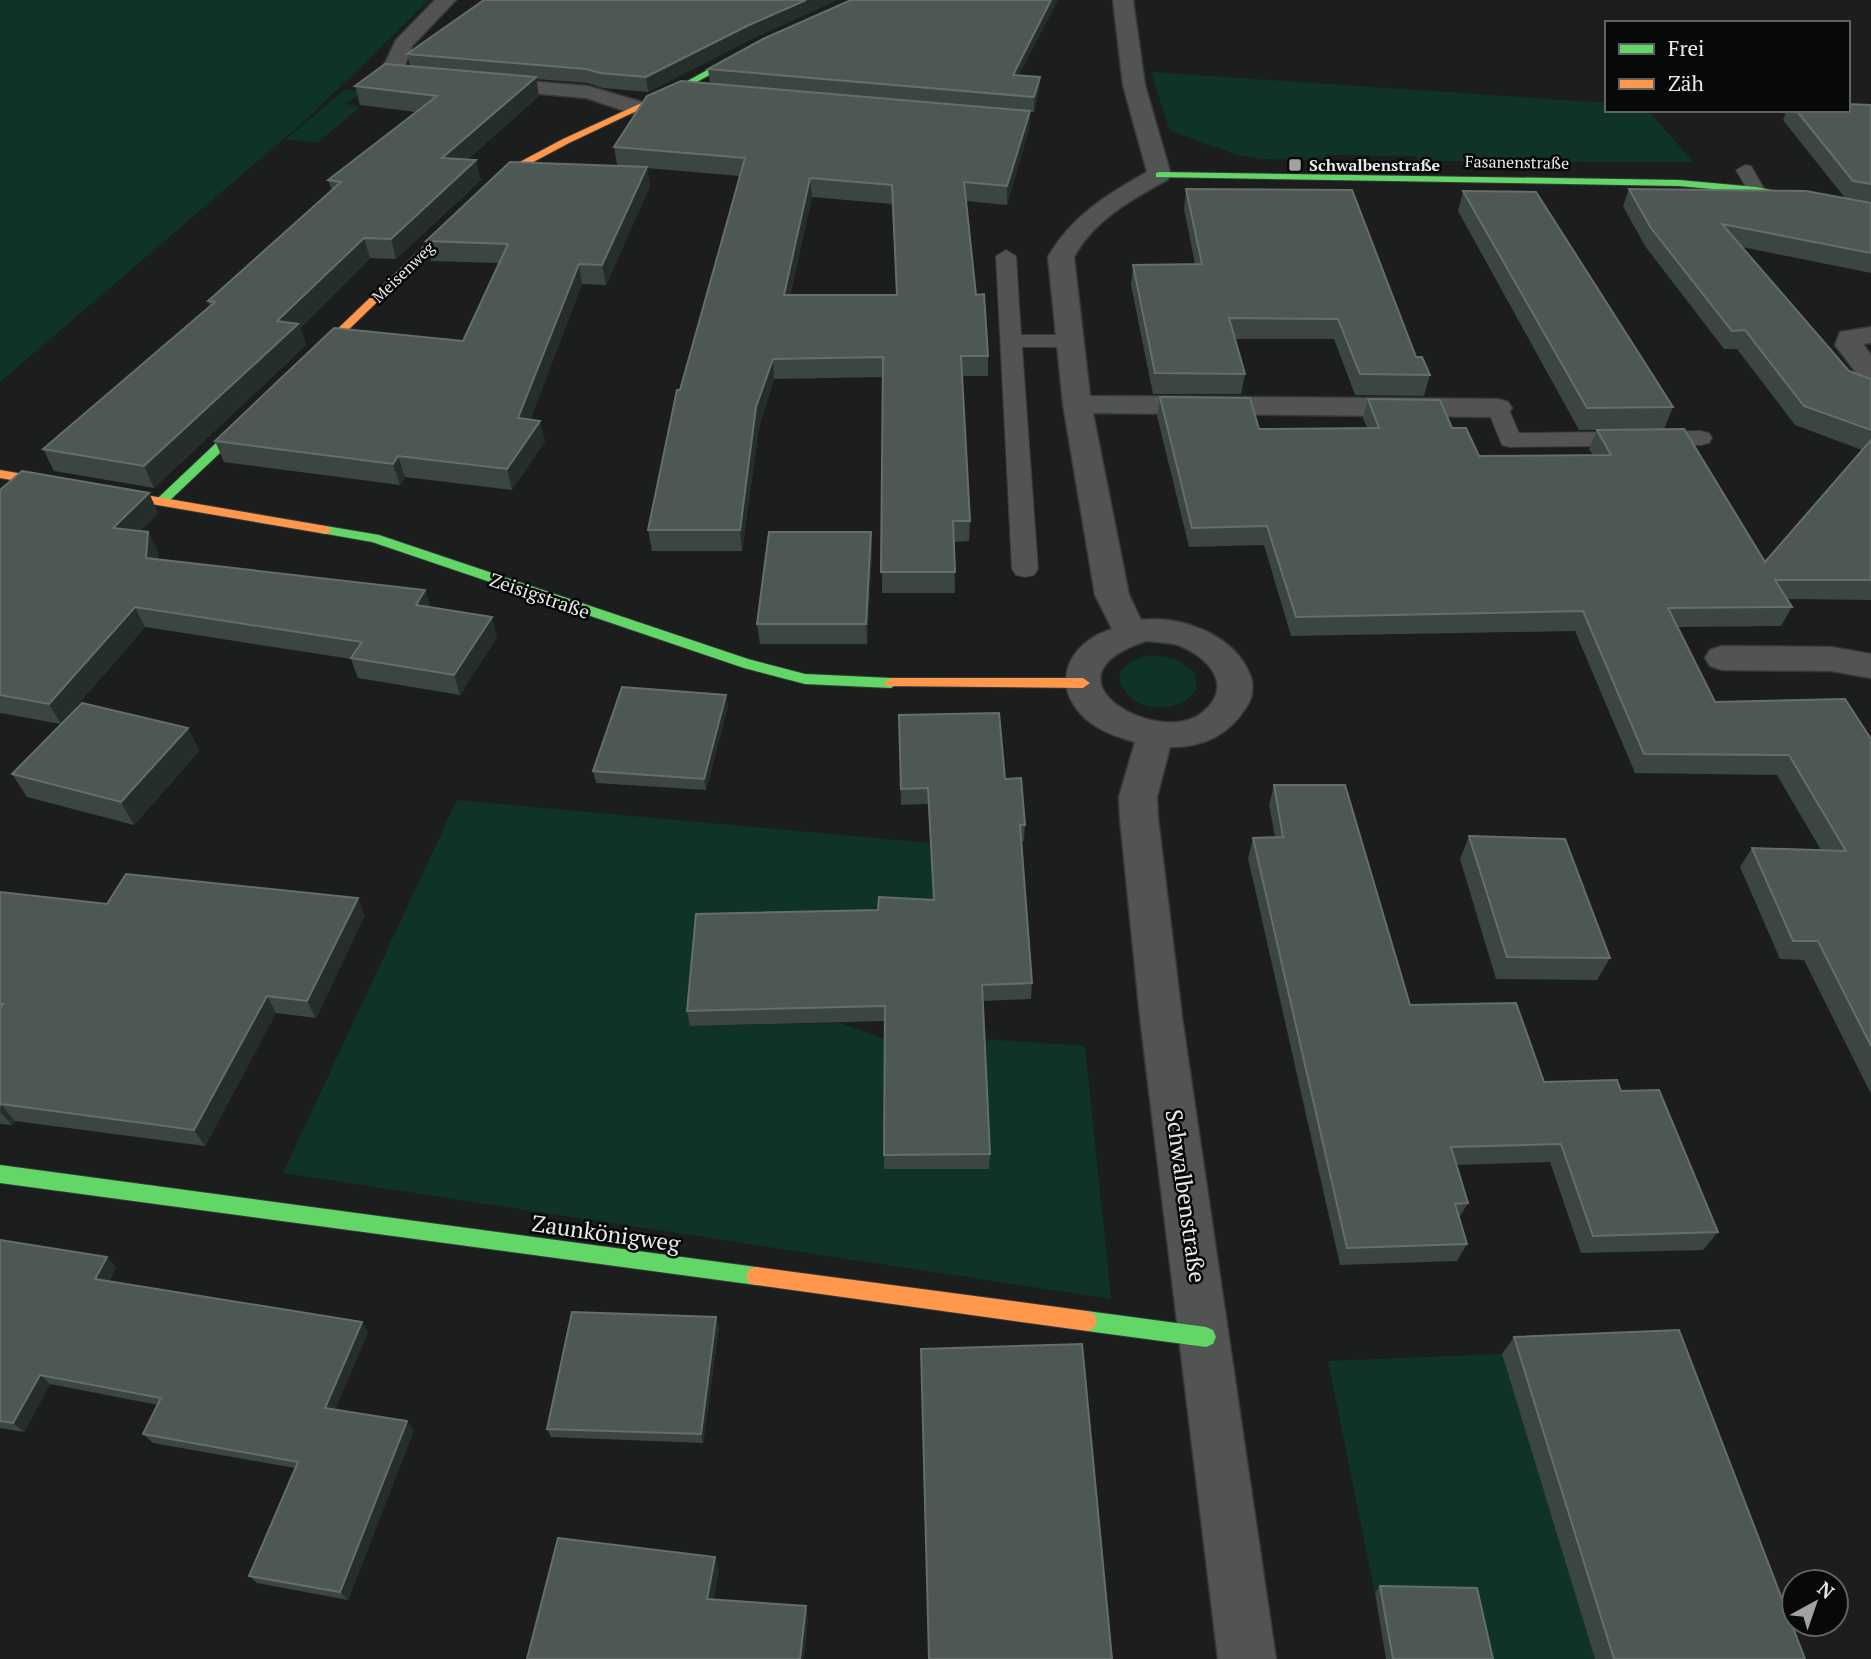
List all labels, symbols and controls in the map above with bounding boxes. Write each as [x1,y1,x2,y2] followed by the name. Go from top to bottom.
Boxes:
[1605,21,1850,112] legend
[1668,34,1704,62] text: Frei
[1668,69,1704,97] text: Zäh
[1465,150,1569,174] street label: Fasanenstraße
[1309,154,1441,176] place label: Schwalbenstraße
[1287,157,1303,173] marker: Schwalbenstraße
[367,236,440,307] street label: Meisenweg
[487,566,593,624] street label: Zeisigstraße
[1158,1107,1214,1285] street label: Schwalbenstraße
[530,1207,683,1259] street label: Zaunkönigweg
[1780,1568,1850,1638] north arrow
[1813,1575,1840,1604] text: N

